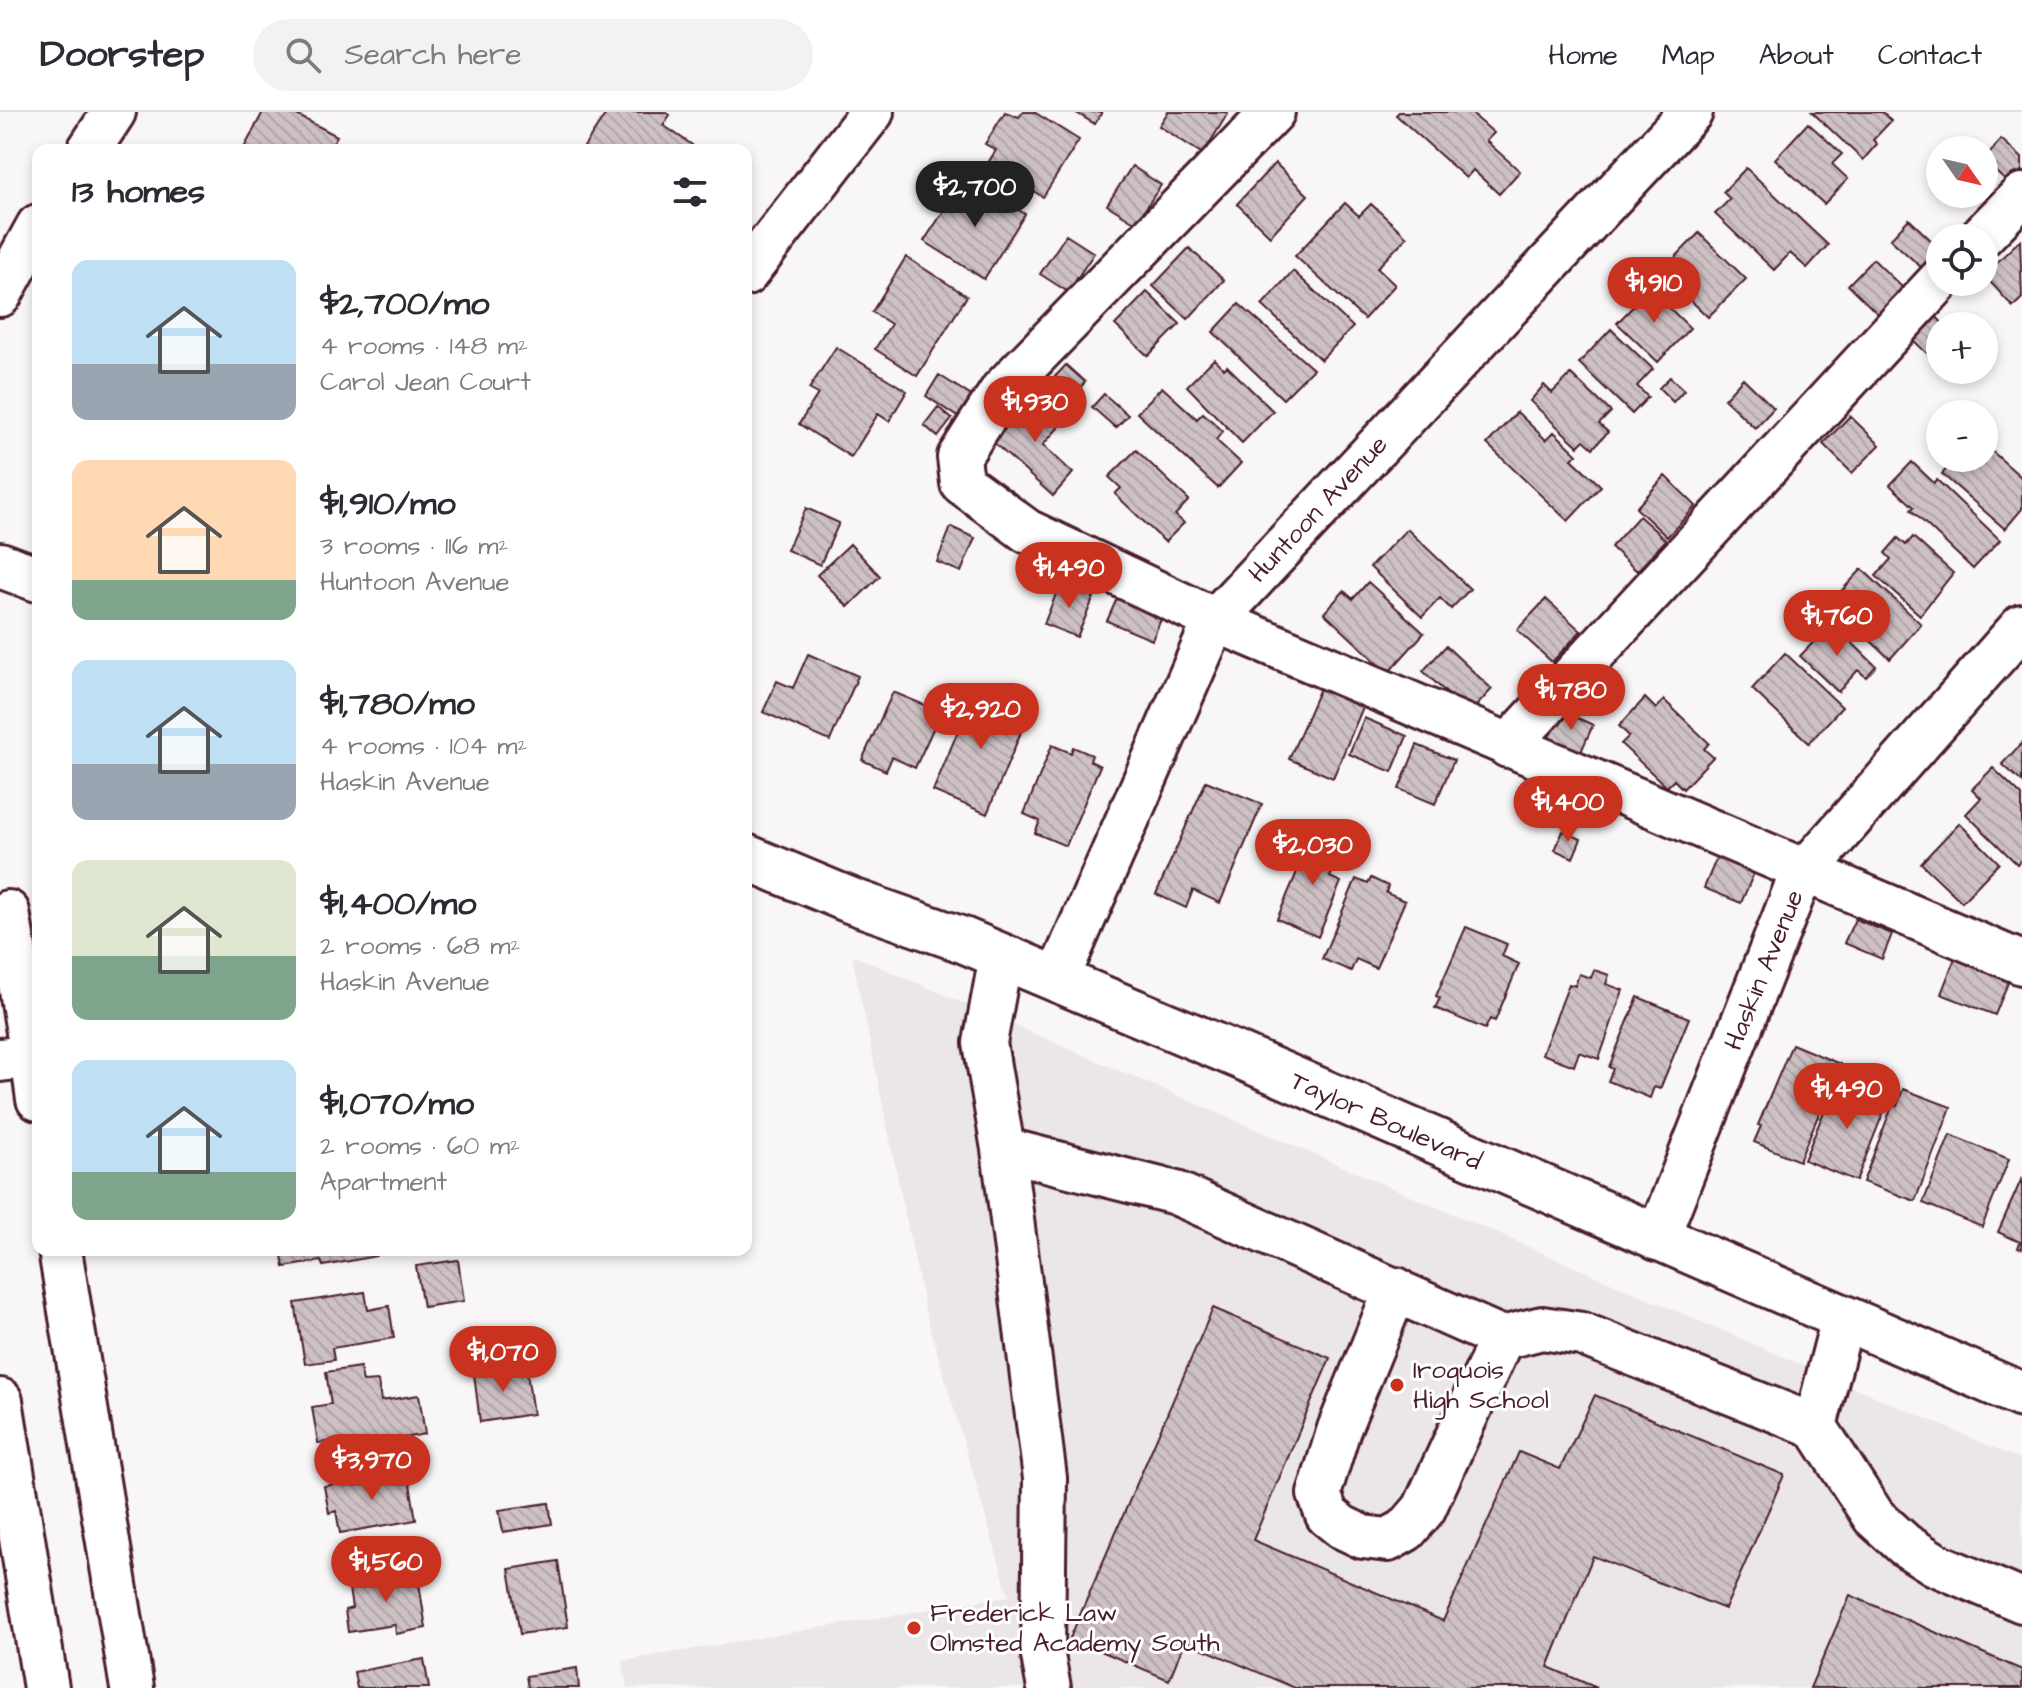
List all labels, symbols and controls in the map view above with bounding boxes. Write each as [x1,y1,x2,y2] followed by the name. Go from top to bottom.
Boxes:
[253,19,813,91] search box
[40,29,205,81] text: Doorstep
[281,33,325,77] icon: search
[345,34,522,76] text: Search here
[1548,36,1618,75] text: Home
[1662,36,1715,75] text: Map
[1759,36,1834,75] text: About
[1878,36,1982,75] text: Contact
[1926,136,1998,208] north arrow
[1926,136,1998,472] map controls
[910,161,1040,229] pin: $2,700
[72,168,205,216] text: 13 homes
[934,169,1016,205] text: $2,700
[668,170,712,214] icon: filters
[1926,224,1998,296] button: locate
[1589,257,1719,325] pin: $1,910
[1626,265,1682,301] text: $1,910
[320,280,489,328] text: $2,700/mo
[136,292,232,388] icon: home
[1926,312,1998,384] button: +
[320,328,528,364] text: 4 rooms · 148 m²
[320,364,531,400] text: Carol Jean Court
[970,376,1100,444] pin: $1,930
[1002,384,1068,420] text: $1,930
[1926,400,1998,472] button: −
[1240,427,1396,591] street label: Huntoon Avenue
[320,480,456,528] text: $1,910/mo
[136,492,232,588] icon: home
[320,528,508,564] text: 3 rooms · 116 m²
[1004,542,1134,610] pin: $1,490
[1033,550,1105,586] text: $1,490
[320,564,510,600] text: Huntoon Avenue
[1772,590,1902,658] pin: $1,760
[1801,598,1873,634] text: $1,760
[1506,664,1636,732] pin: $1,780
[1535,672,1607,708] text: $1,780
[320,680,475,728] text: $1,780/mo
[916,683,1046,751] pin: $2,920
[941,691,1021,727] text: $2,920
[136,692,232,788] icon: home
[320,728,527,764] text: 4 rooms · 104 m²
[320,764,490,800] text: Haskin Avenue
[1503,776,1633,844] pin: $1,400
[1532,784,1604,820] text: $1,400
[1248,819,1378,887] pin: $2,030
[1273,827,1353,863] text: $2,030
[320,880,476,928] text: $1,400/mo
[1716,885,1812,1055] street label: Haskin Avenue
[136,892,232,988] icon: home
[320,928,520,964] text: 2 rooms · 68 m²
[320,964,490,1000] text: Haskin Avenue
[1284,1063,1487,1181] street label: Taylor Boulevard
[1782,1063,1912,1131] pin: $1,490
[1811,1071,1883,1107] text: $1,490
[320,1080,474,1128] text: $1,070/mo
[136,1092,232,1188] icon: home
[320,1128,520,1164] text: 2 rooms · 60 m²
[320,1164,447,1200] text: Apartment
[438,1326,568,1394] pin: $1,070
[467,1334,539,1370] text: $1,070
[1413,1352,1549,1420] place label: Iroquois High School
[1388,1376,1406,1394] marker: Iroquois High School
[307,1434,437,1502] pin: $3,970
[332,1442,412,1478] text: $3,970
[321,1536,451,1604] pin: $1,560
[349,1544,423,1580] text: $1,560
[930,1595,1220,1663] place label: Frederick Law Olmsted Academy South
[905,1619,923,1637] marker: Frederick Law Olmsted Academy South

